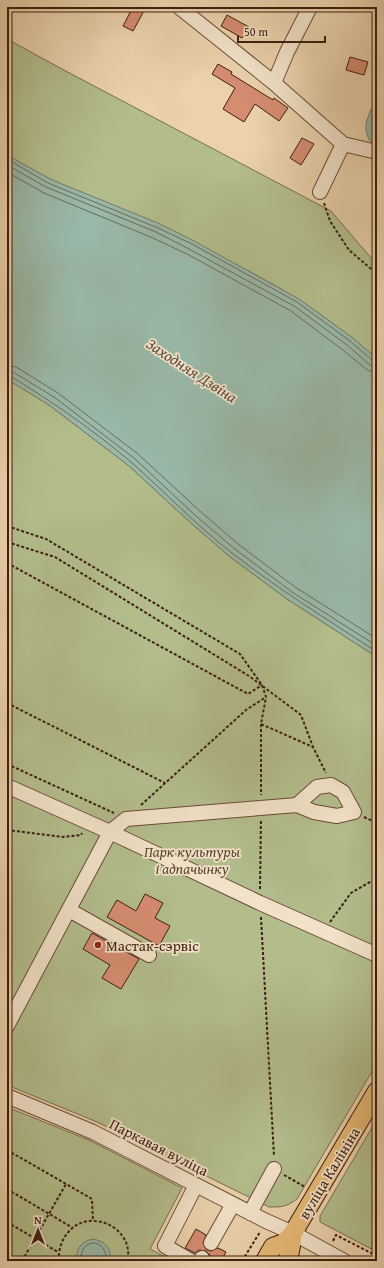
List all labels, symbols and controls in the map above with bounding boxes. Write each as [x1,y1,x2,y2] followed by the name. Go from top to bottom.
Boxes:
[238,18,325,44] scale bar
[244,23,268,40] text: 50 m
[142,331,243,409] water label: Заходняя Дзвіна
[144,841,241,879] park label: Парк культуры і адпачынку
[106,935,199,956] place label: Мастак-сэрвіс
[93,940,103,950] marker: Мастак-сэрвіс
[106,1113,213,1181] street label: Паркавая вуліца
[293,1122,365,1223] street label: вуліца Калініна
[18,1210,58,1250] north arrow
[34,1212,42,1228] text: N

